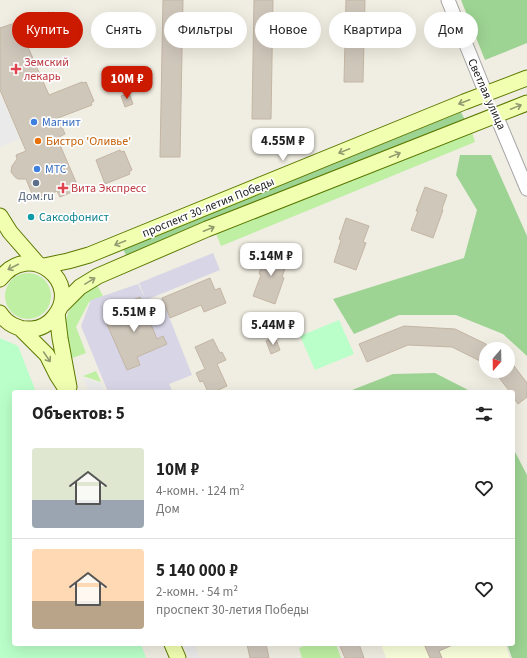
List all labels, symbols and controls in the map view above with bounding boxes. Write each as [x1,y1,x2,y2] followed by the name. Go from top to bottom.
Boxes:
[12,12,83,48] chip: Купить
[91,12,156,48] chip: Снять
[164,12,247,48] chip: Фильтры
[255,12,321,48] chip: Новое
[329,12,416,48] chip: Квартира
[424,12,478,48] chip: Дом
[24,54,69,85] place label: Земский лекарь
[463,56,510,133] street label: Светлая улица
[11,64,21,74] marker: Земский лекарь
[99,66,155,100] pin: 10M ₽
[110,70,144,88] text: 10M ₽
[459,99,471,107] one-way arrow
[509,103,521,111] one-way arrow
[42,114,81,131] place label: Магнит
[29,117,39,127] marker: Магнит
[246,128,320,162] pin: 4.55M ₽
[261,132,305,150] text: 4.55M ₽
[46,133,131,150] place label: Бистро 'Оливье'
[33,136,43,146] marker: Бистро 'Оливье'
[339,148,351,156] one-way arrow
[388,151,400,158] one-way arrow
[45,161,67,178] place label: МТС
[32,164,42,174] marker: МТС
[139,173,277,242] street label: проспект 30-летия Победы
[31,178,41,188] marker: Дом.ru
[71,180,147,197] place label: Вита Экспресс
[58,183,68,193] marker: Вита Экспресс
[18,188,54,205] place label: Дом.ru
[39,209,110,226] place label: Саксофонист
[26,212,36,222] marker: Саксофонист
[202,224,214,232] one-way arrow
[114,239,126,247] one-way arrow
[234,243,308,277] pin: 5.14M ₽
[249,247,293,265] text: 5.14M ₽
[7,264,19,271] one-way arrow
[84,276,96,284] one-way arrow
[97,299,171,333] pin: 5.51M ₽
[112,303,156,321] text: 5.51M ₽
[236,312,310,346] pin: 5.44M ₽
[251,316,295,334] text: 5.44M ₽
[479,342,515,378] north arrow
[479,342,515,378] map controls
[43,351,51,362] one-way arrow
[32,402,125,426] text: Объектов: 5
[473,403,495,425] icon: filters
[156,458,199,482] text: 10M ₽
[64,464,112,512] icon: home
[473,477,495,499] icon: heart
[156,482,245,500] text: 4-комн. · 124 m²
[156,500,180,518] text: Дом
[156,559,238,583] text: 5 140 000 ₽
[64,565,112,613] icon: home
[473,578,495,600] icon: heart
[156,583,238,601] text: 2-комн. · 54 m²
[156,601,309,619] text: проспект 30-летия Победы

